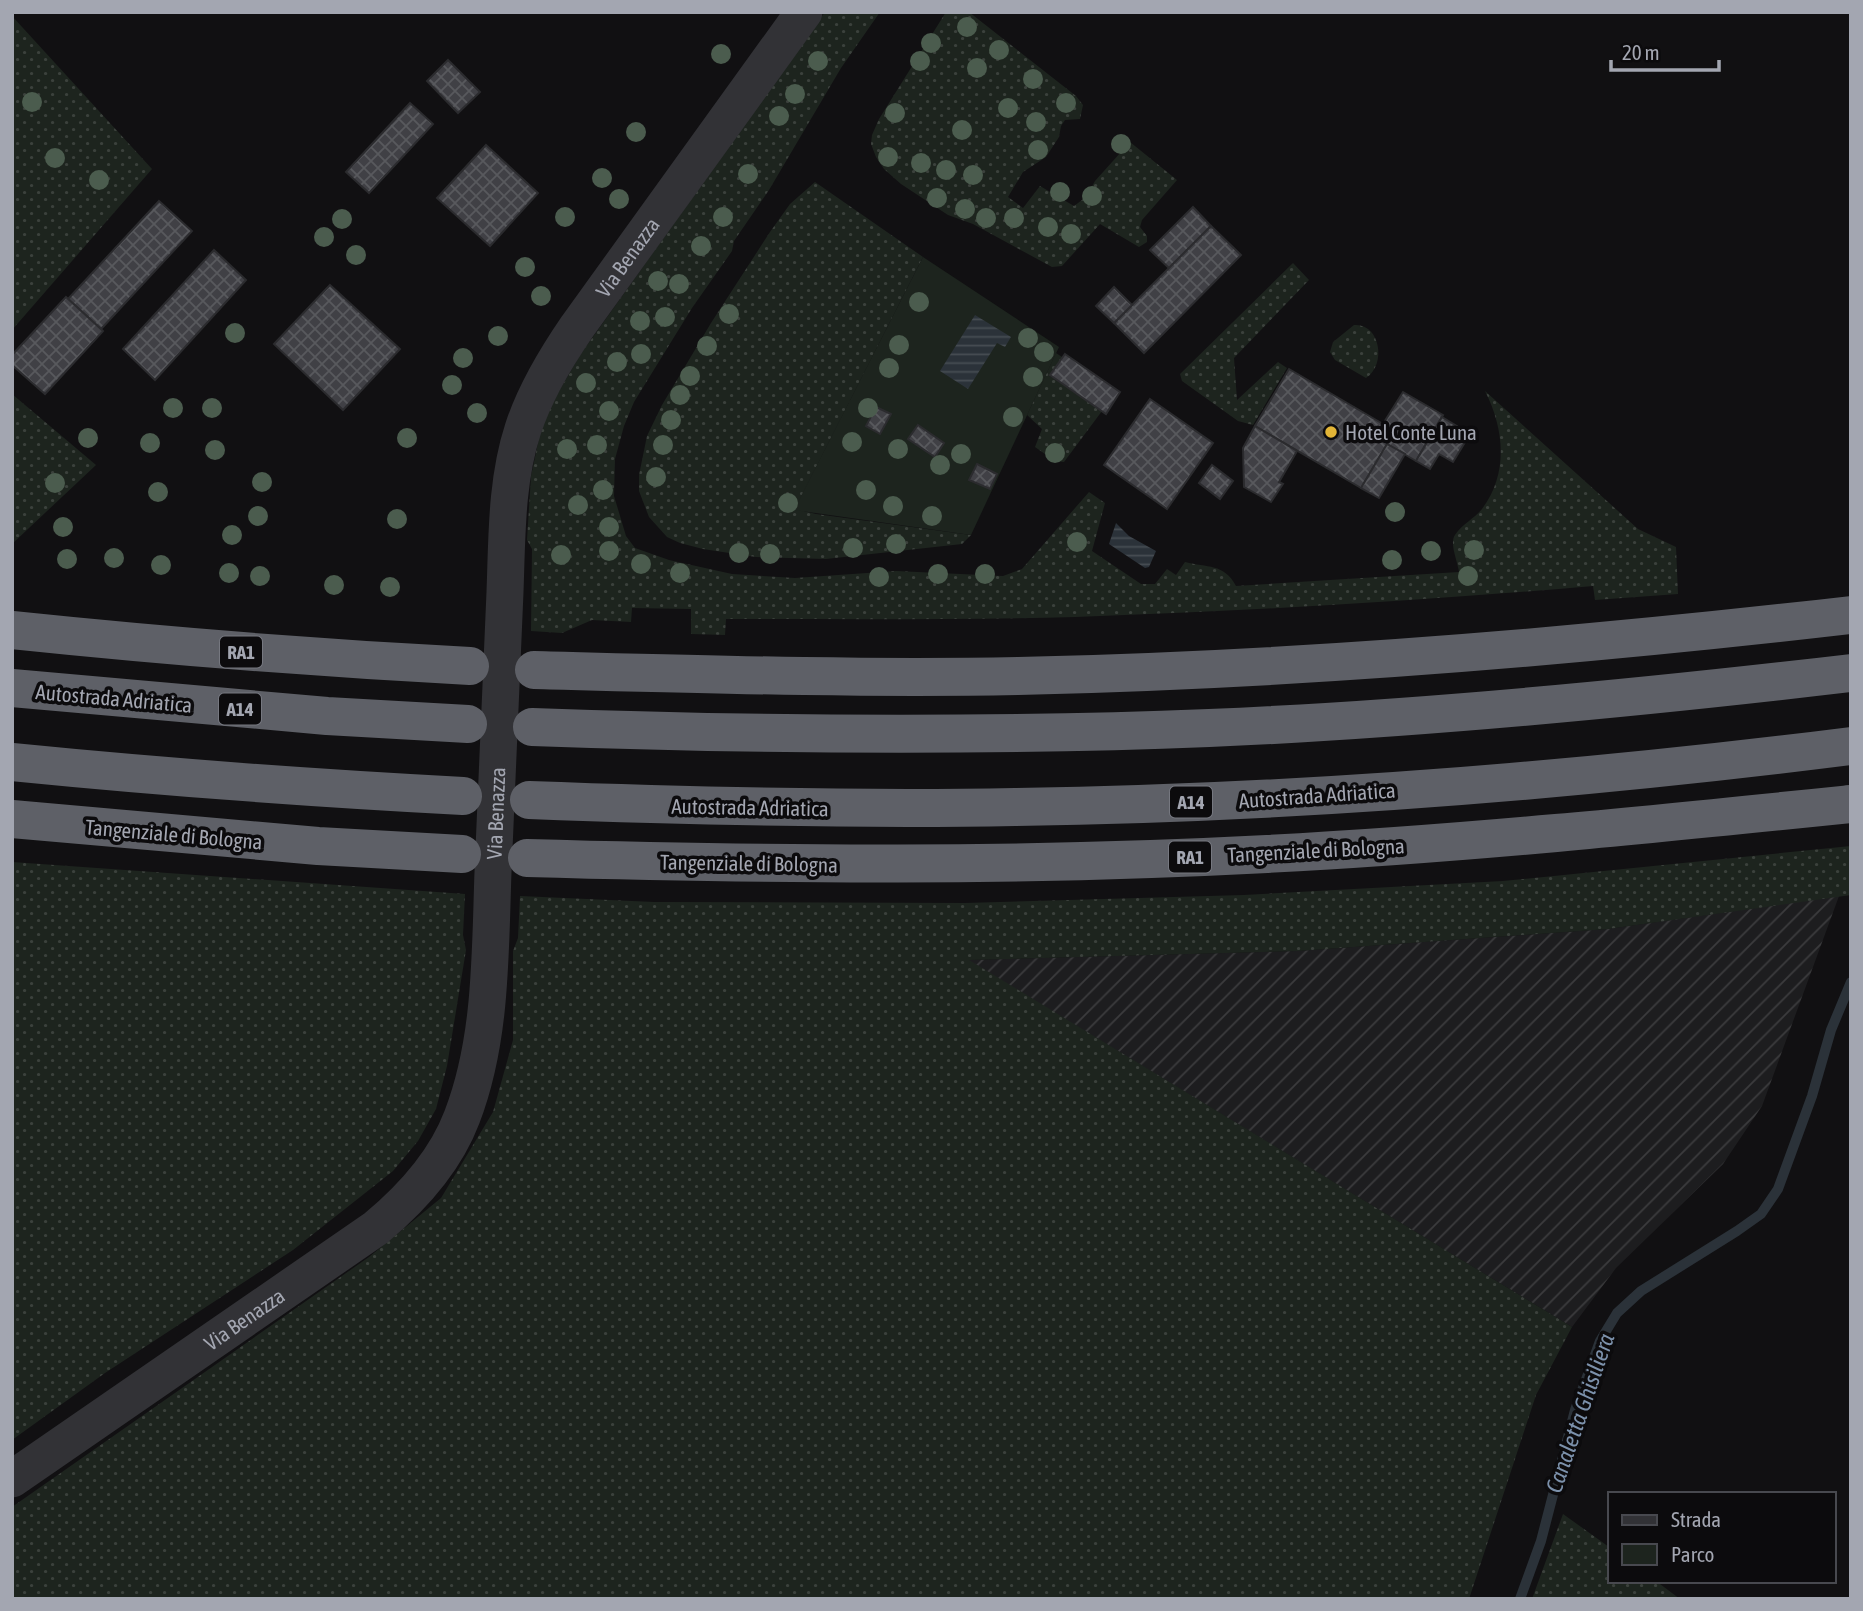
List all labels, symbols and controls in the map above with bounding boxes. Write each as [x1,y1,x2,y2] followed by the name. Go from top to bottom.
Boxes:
[1611,28,1720,72] scale bar
[1622,40,1660,64] text: 20 m
[591,213,664,302] street label: Via Benazza
[1345,420,1477,444] place label: Hotel Conte Luna
[1323,424,1339,440] marker: Hotel Conte Luna
[220,636,262,667] road number: RA1
[35,679,193,717] street label: Autostrada Adriatica
[219,694,261,724] road number: A14
[482,767,509,860] street label: Via Benazza
[1238,778,1396,812] street label: Autostrada Adriatica
[1170,786,1212,818] road number: A14
[671,794,829,820] street label: Autostrada Adriatica
[84,814,264,854] street label: Tangenziale di Bologna
[1227,833,1405,867] street label: Tangenziale di Bologna
[1169,842,1211,872] road number: RA1
[660,849,838,877] street label: Tangenziale di Bologna
[199,1283,289,1355] street label: Via Benazza
[1541,1330,1620,1496] water label: Canaletta Ghisiliera
[1608,1492,1835,1583] legend
[1671,1507,1721,1531] text: Strada
[1671,1542,1714,1566] text: Parco

